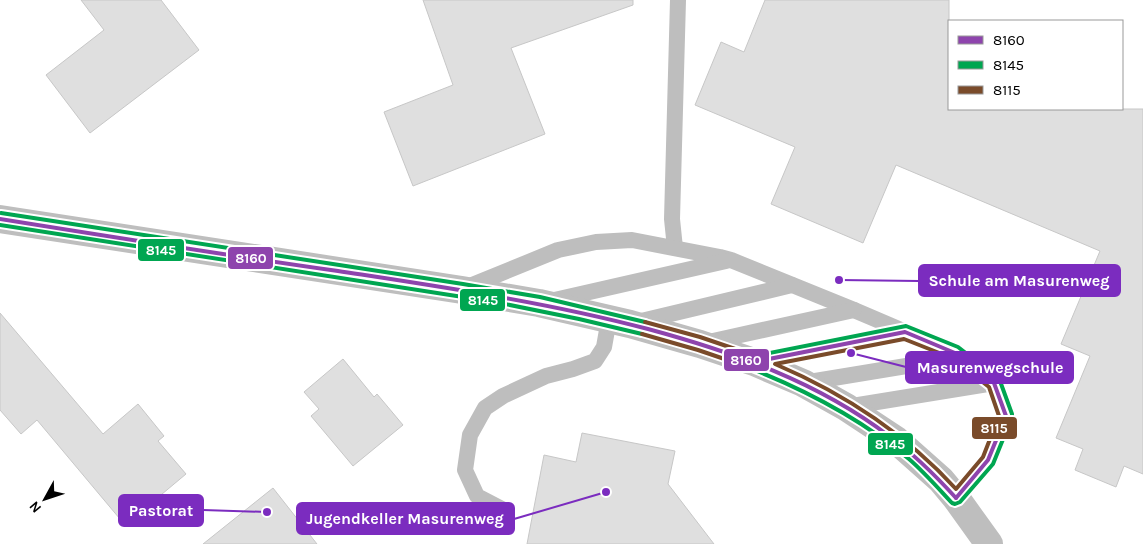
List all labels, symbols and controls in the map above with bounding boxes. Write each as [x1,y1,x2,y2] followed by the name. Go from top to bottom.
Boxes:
[948,20,1123,110] legend
[993,31,1025,49] text: 8160
[993,56,1024,74] text: 8145
[993,81,1021,99] text: 8115
[137,238,185,262] line badge: 8145
[146,242,176,259] text: 8145
[227,246,274,270] line badge: 8160
[235,250,267,267] text: 8160
[919,265,1120,296] callout: Schule am Masurenweg
[928,271,1110,290] text: Schule am Masurenweg
[459,288,506,312] line badge: 8145
[468,292,498,309] text: 8145
[723,348,770,372] line badge: 8160
[730,352,762,369] text: 8160
[906,352,1073,383] callout: Masurenwegschule
[917,358,1063,377] text: Masurenwegschule
[971,416,1018,440] line badge: 8115
[980,420,1008,437] text: 8115
[867,432,914,456] line badge: 8145
[875,436,905,453] text: 8145
[20,474,70,524] north arrow
[119,495,203,526] callout: Pastorat
[26,498,45,516] text: N
[129,501,193,520] text: Pastorat
[297,503,514,534] callout: Jugendkeller Masurenweg
[306,509,504,528] text: Jugendkeller Masurenweg

